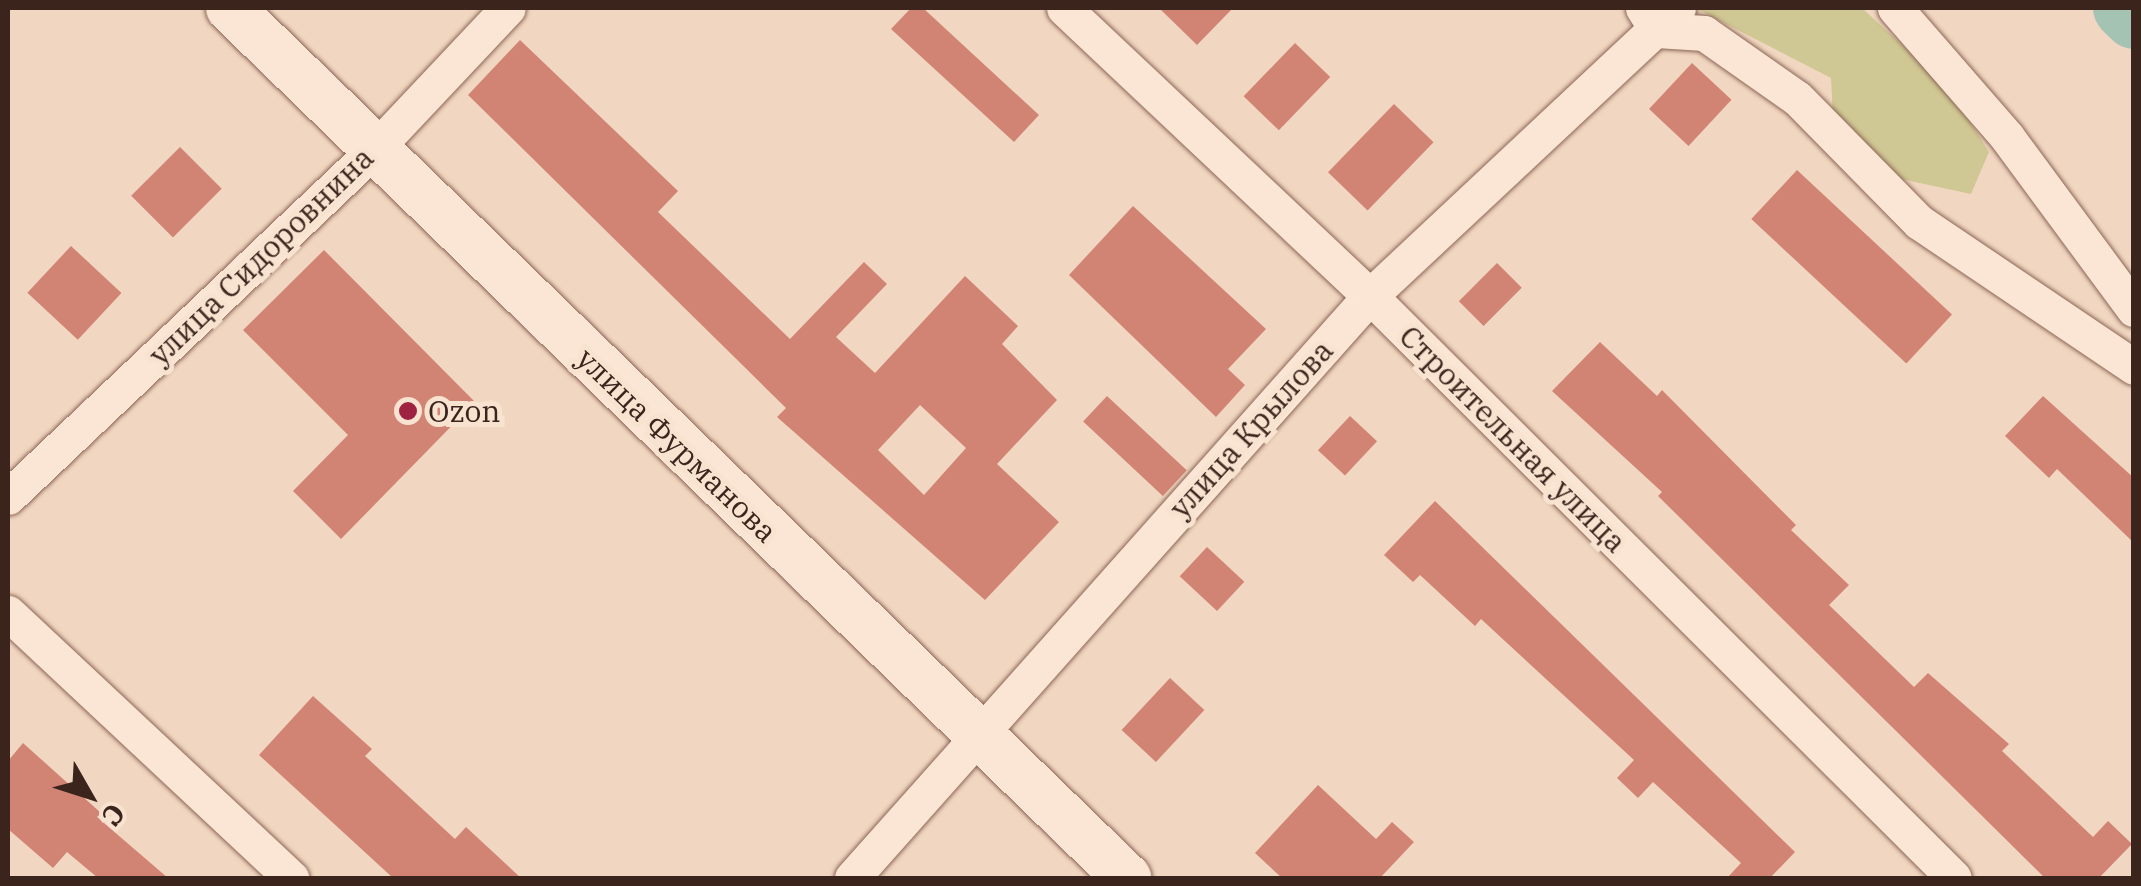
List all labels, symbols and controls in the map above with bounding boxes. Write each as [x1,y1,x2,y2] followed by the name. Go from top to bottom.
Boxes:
[141,139,381,373] street label: улица Сидоровнина
[1392,318,1634,560] street label: Строительная улица
[1162,333,1340,525] street label: улица Крылова
[570,340,784,550] street label: улица Фурманова
[428,393,501,429] place label: Ozon
[397,400,419,422] marker: Ozon
[40,746,140,846] north arrow
[93,796,134,834] text: С

